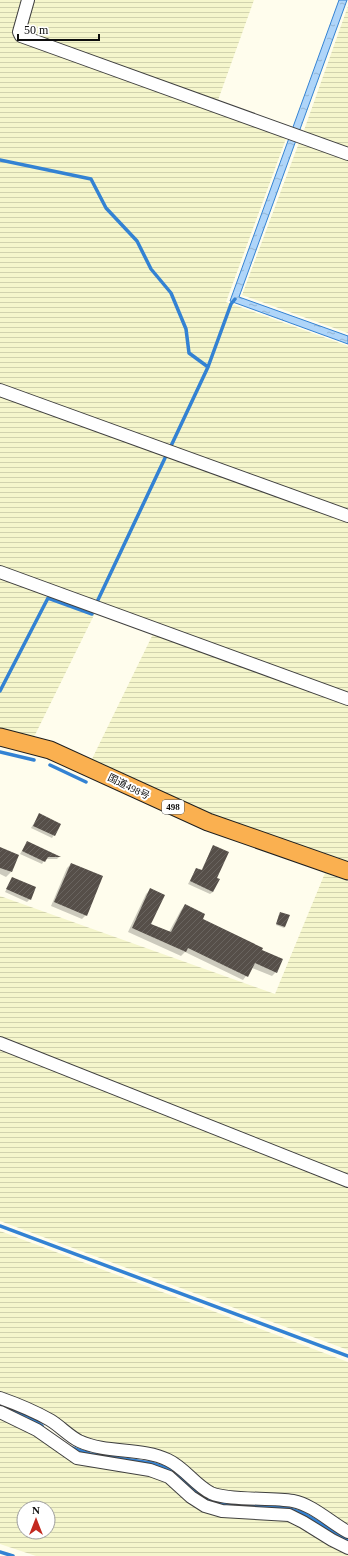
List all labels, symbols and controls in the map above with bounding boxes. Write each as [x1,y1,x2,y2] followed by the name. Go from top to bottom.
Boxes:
[18,16,99,42] scale bar
[24,23,49,37] text: 50 m
[106,772,151,801] street label: 国道498号
[162,800,184,814] road number: 498
[16,1500,56,1540] north arrow
[32,1504,40,1516] text: N

